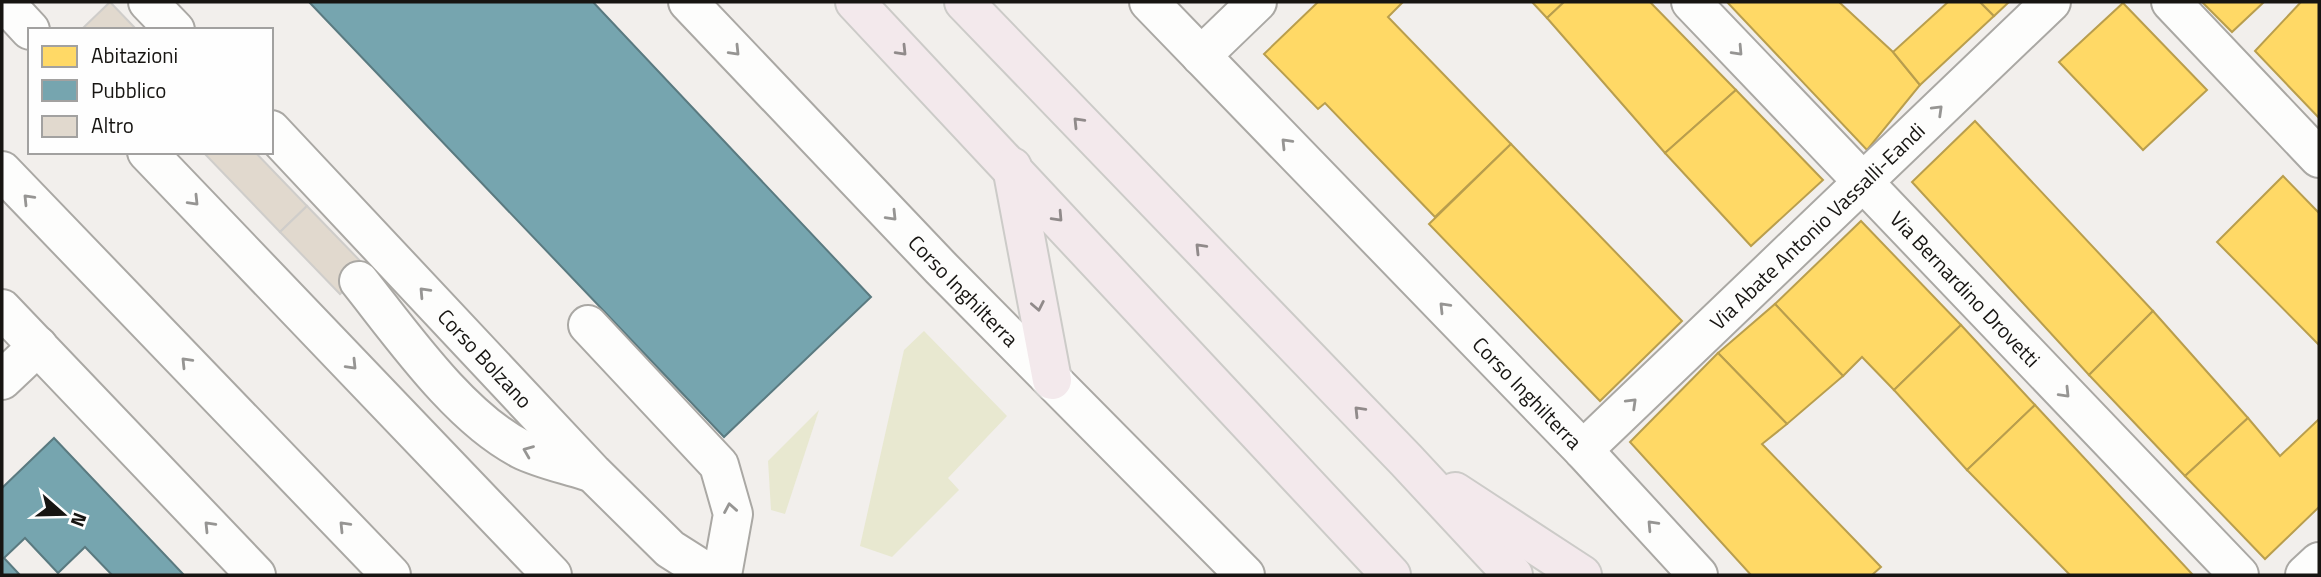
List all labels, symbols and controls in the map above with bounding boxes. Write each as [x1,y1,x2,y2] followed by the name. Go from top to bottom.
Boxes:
[28,28,273,154] legend
[91,39,178,71] text: Abitazioni
[727,43,739,56] one-way arrow
[893,43,906,56] one-way arrow
[1730,43,1743,56] one-way arrow
[91,74,166,106] text: Pubblico
[1930,106,1943,119] one-way arrow
[91,109,134,141] text: Altro
[1702,115,1932,337] street label: Via Abate Antonio Vassalli-Eandi
[1073,117,1086,130] one-way arrow
[1282,139,1295,152] one-way arrow
[186,193,199,206] one-way arrow
[24,194,37,207] one-way arrow
[1883,204,2048,374] street label: Via Bernardino Drovetti
[883,208,896,221] one-way arrow
[1050,209,1062,222] one-way arrow
[901,227,1027,354] street label: Corso Inghilterra
[1196,243,1209,256] one-way arrow
[419,287,432,300] one-way arrow
[1030,300,1045,312] one-way arrow
[430,301,540,415] street label: Corso Bolzano
[1440,302,1453,315] one-way arrow
[1465,329,1590,457] street label: Corso Inghilterra
[344,357,357,370] one-way arrow
[182,358,195,371] one-way arrow
[2056,385,2069,398] one-way arrow
[1624,399,1637,412] one-way arrow
[1354,407,1367,420] one-way arrow
[523,445,535,459] one-way arrow
[28,479,98,549] north arrow
[723,502,738,514] one-way arrow
[64,509,95,531] text: N
[1647,520,1660,533] one-way arrow
[205,521,218,534] one-way arrow
[340,521,353,534] one-way arrow

